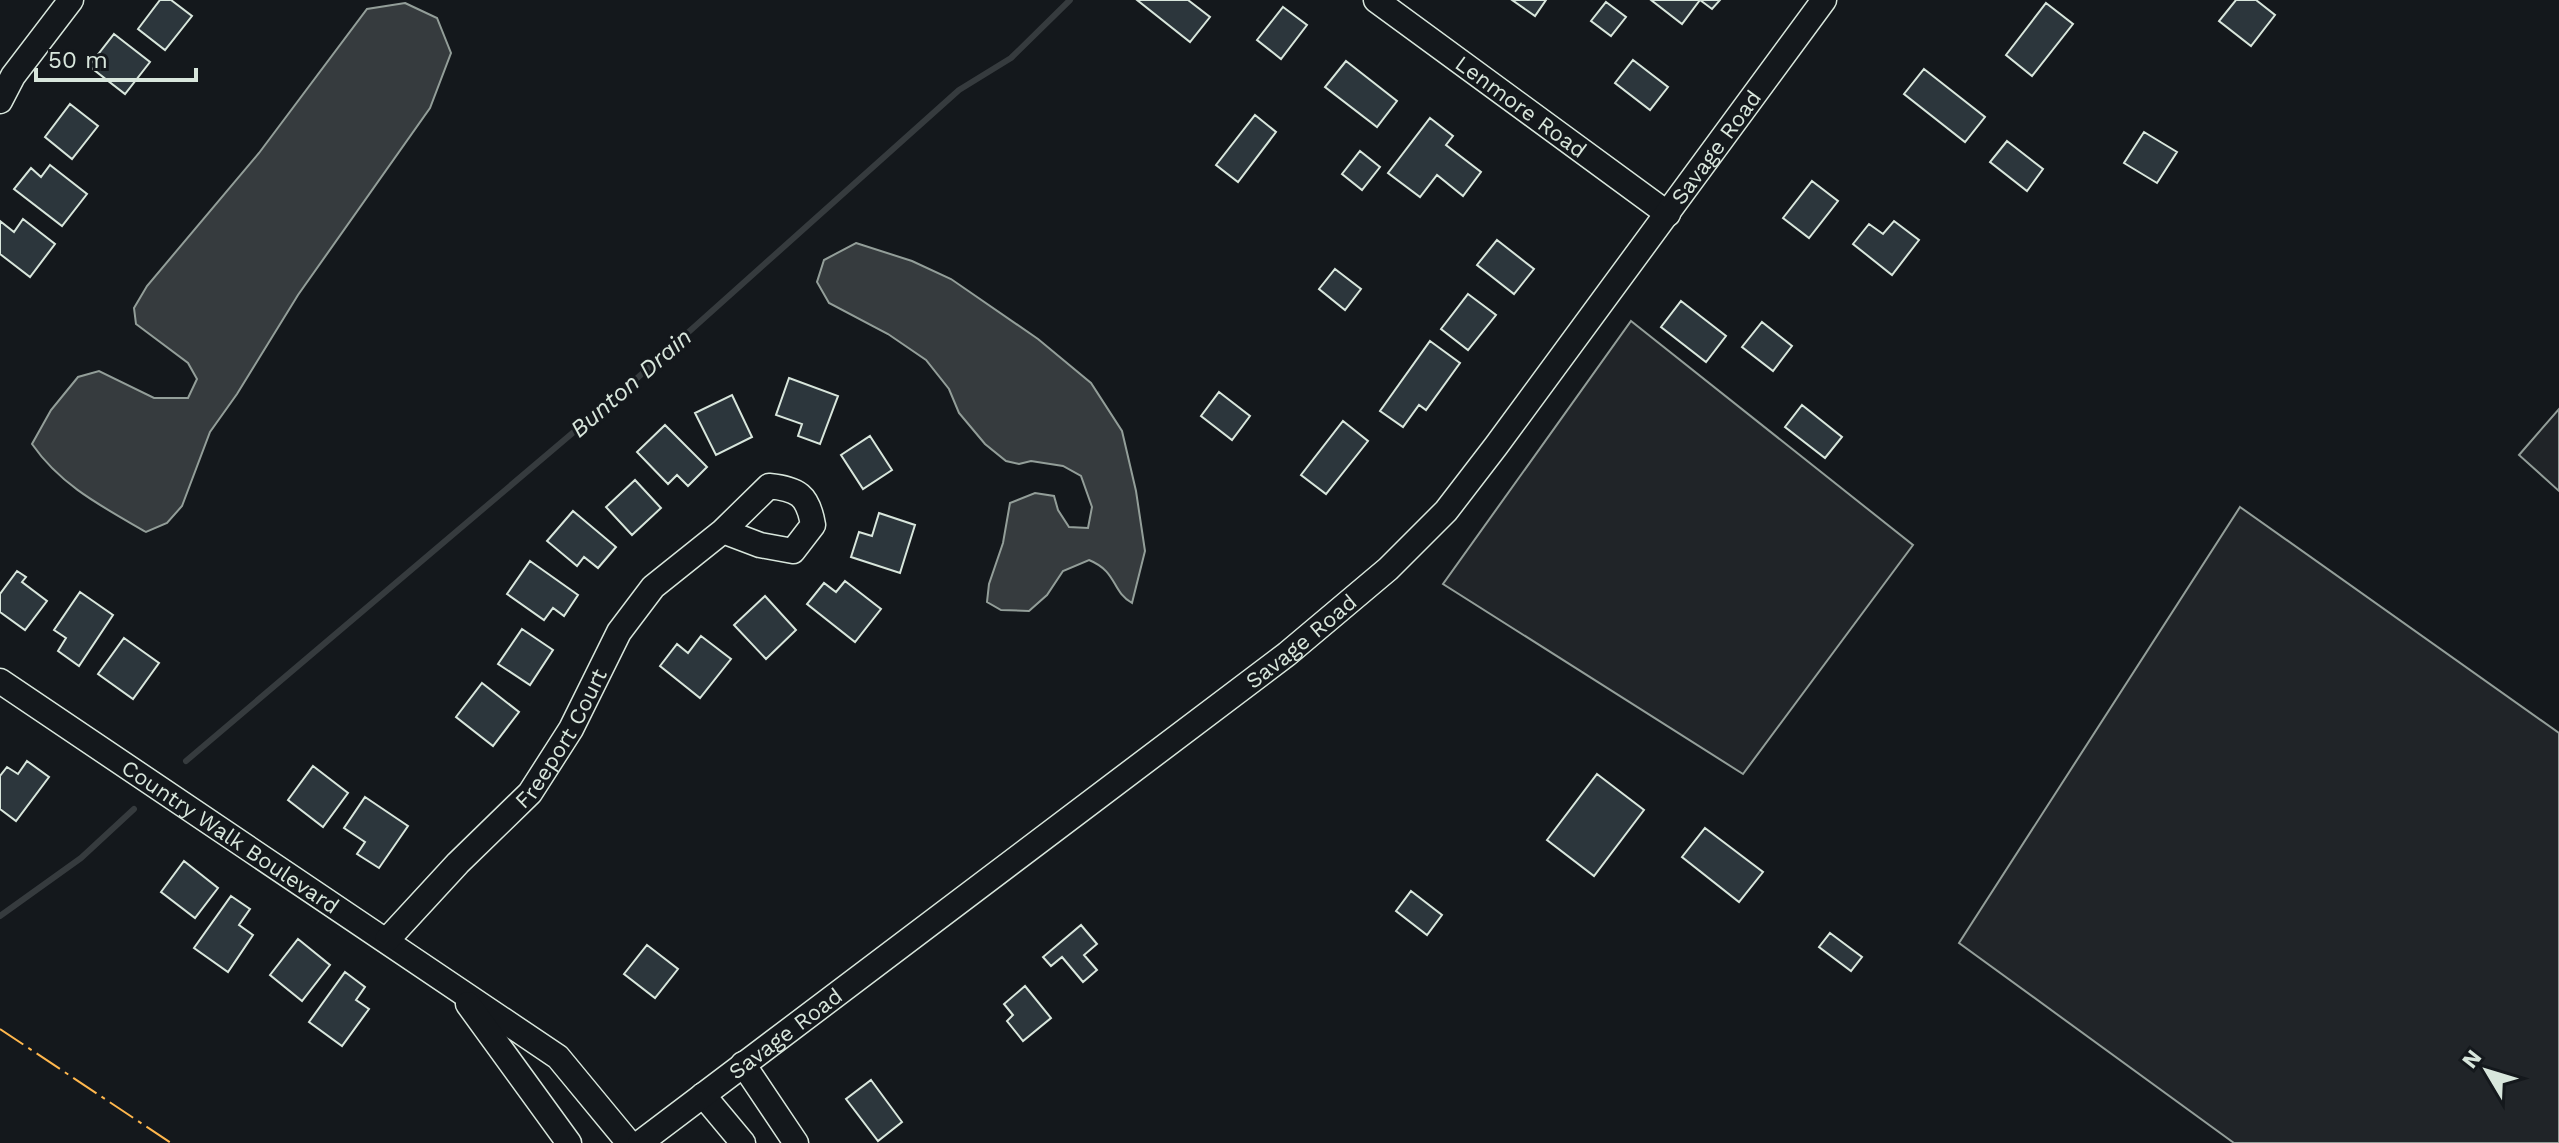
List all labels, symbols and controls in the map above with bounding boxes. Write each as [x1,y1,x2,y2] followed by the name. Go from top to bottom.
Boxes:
[36,32,196,82] scale bar
[48,46,108,74] text: 50 m
[1451,50,1591,163] street label: Lenmore Road
[1666,85,1766,209] street label: Savage Road
[565,323,697,443] water label: Bunton Drain
[1241,589,1361,693] street label: Savage Road
[510,664,611,813] street label: Freeport Court
[117,754,344,918] street label: Country Walk Boulevard
[724,983,847,1084] street label: Savage Road
[2447,1031,2527,1111] north arrow
[2457,1045,2487,1073] text: N

